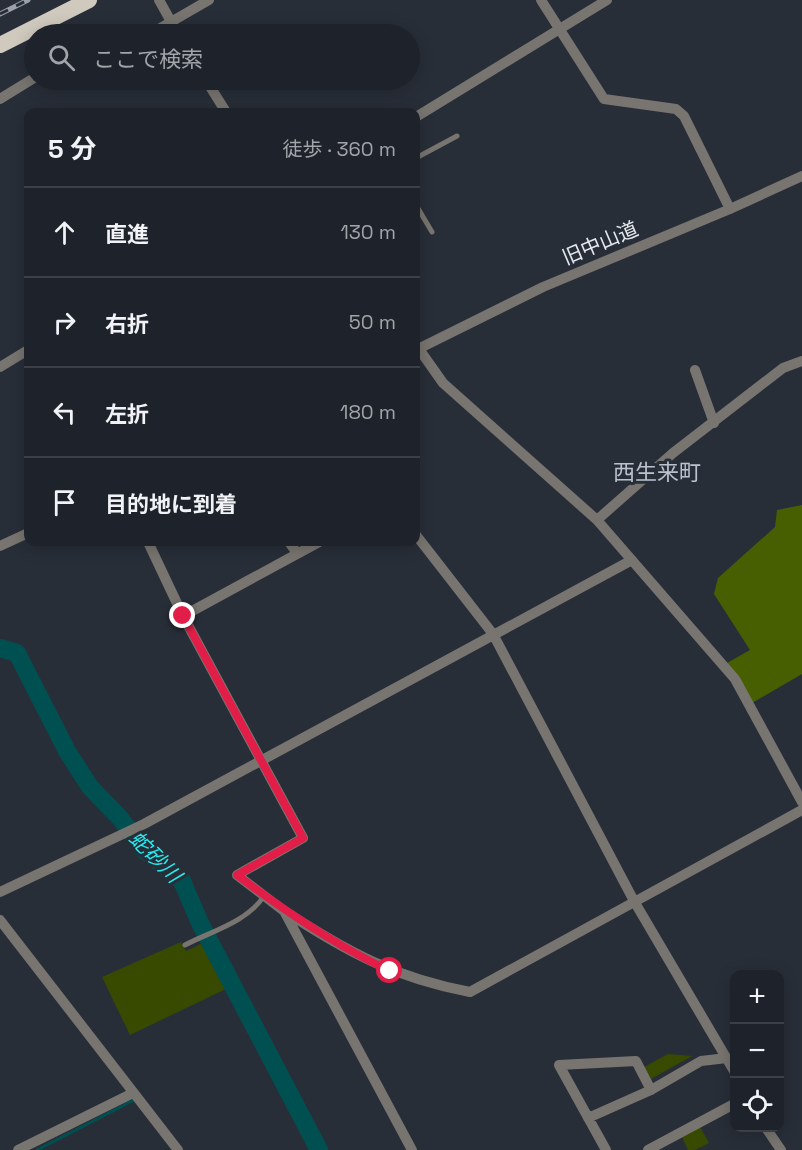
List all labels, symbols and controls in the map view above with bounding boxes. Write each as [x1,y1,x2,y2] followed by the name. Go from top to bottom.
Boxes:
[24,24,420,90] search box
[45,41,78,74] icon: search
[93,45,203,73] text: ここで検索
[48,132,96,166] text: 5 分
[283,136,396,162] text: 徒歩 · 360 m
[558,215,642,271] street label: 旧中山道
[48,216,81,249] icon: ahead
[340,219,396,245] text: 130 m
[105,220,149,248] text: 直進
[48,306,81,339] icon: right
[349,309,396,335] text: 50 m
[105,310,149,338] text: 右折
[48,396,81,429] icon: left
[340,399,396,425] text: 180 m
[105,400,149,428] text: 左折
[613,458,701,486] district label: 西生来町
[48,486,81,519] icon: arrive
[105,490,237,518] text: 目的地に到着
[169,602,195,628] route end
[124,825,189,890] water label: 蛇砂川
[376,957,402,983] route start
[730,970,784,1132] map controls
[730,970,784,1024] button: +
[730,1024,784,1078] button: −
[730,1078,784,1132] button: locate

